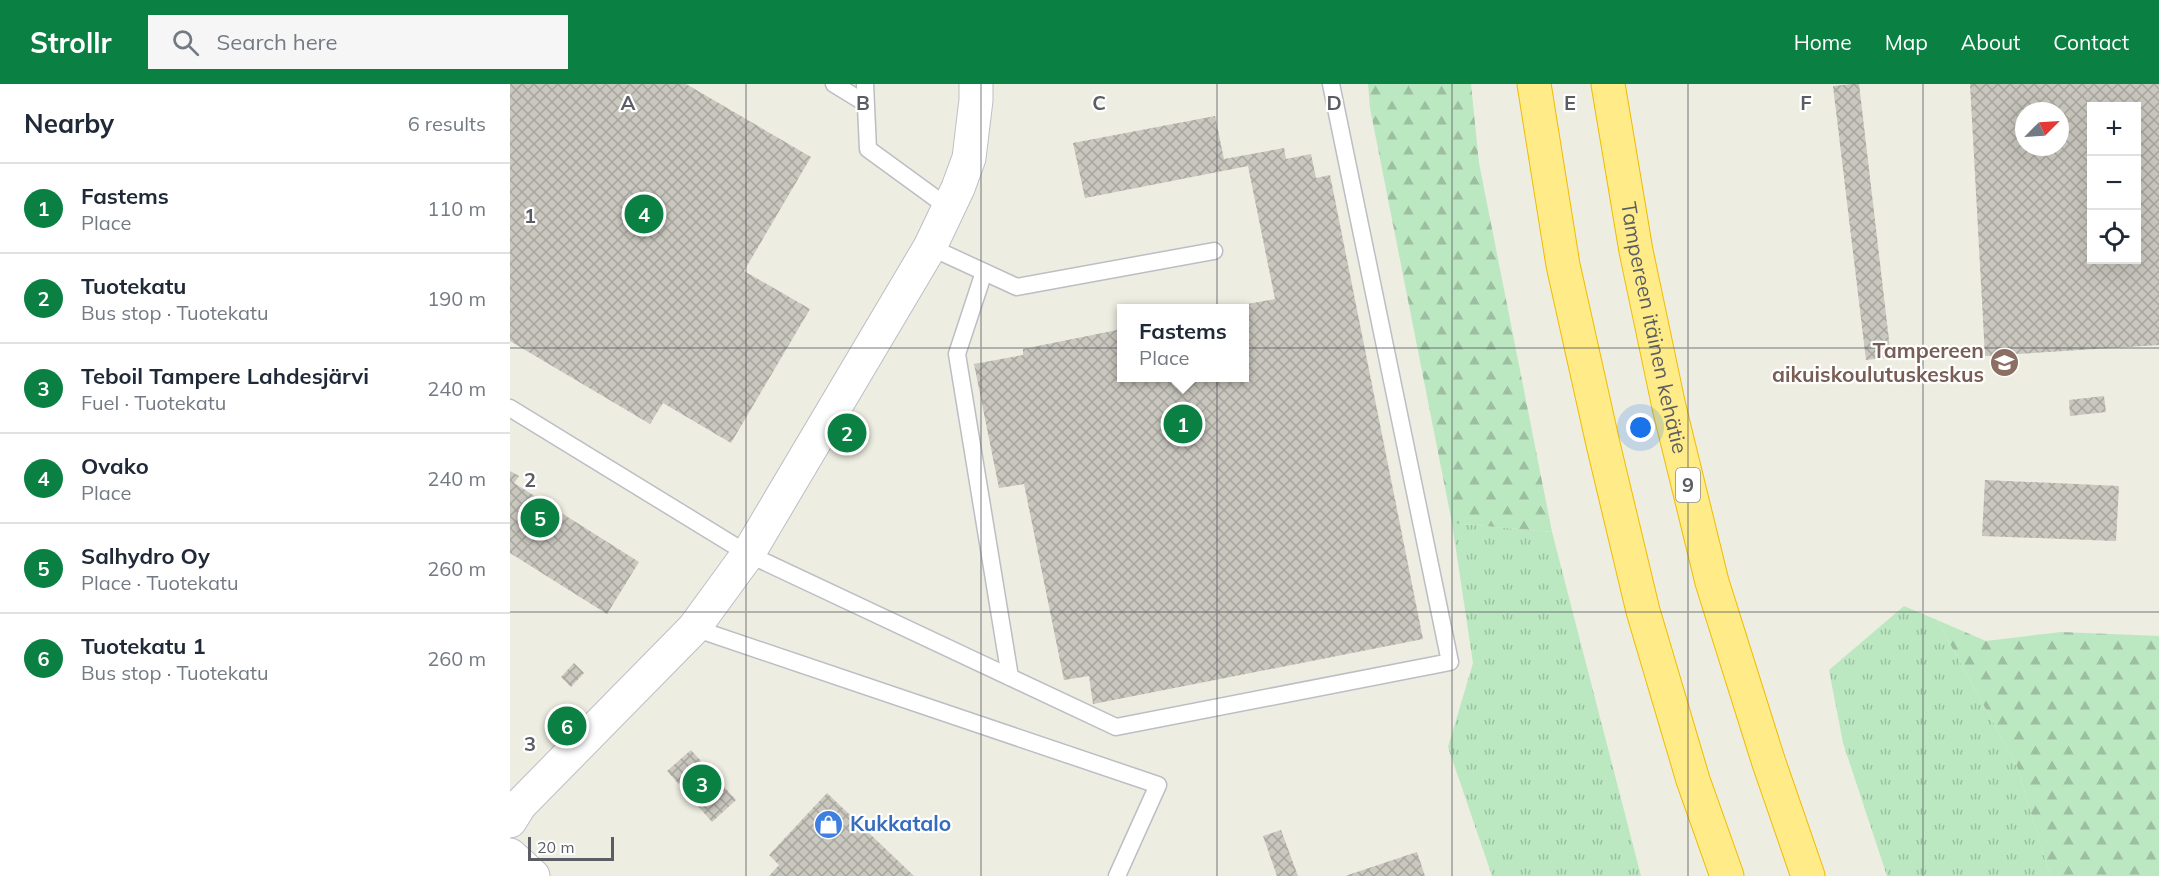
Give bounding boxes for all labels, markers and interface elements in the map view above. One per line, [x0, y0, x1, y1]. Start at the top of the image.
search box [148, 15, 568, 69]
text: Strollr [30, 25, 112, 60]
icon: search [169, 26, 202, 59]
text: Search here [217, 28, 337, 56]
text: Home [1794, 29, 1852, 55]
text: Map [1885, 29, 1928, 55]
text: About [1961, 29, 2020, 55]
text: Contact [2053, 29, 2129, 55]
text: A [621, 90, 636, 115]
text: B [856, 90, 870, 115]
text: C [1092, 90, 1106, 115]
text: D [1326, 90, 1342, 115]
text: E [1564, 90, 1576, 115]
text: F [1800, 90, 1812, 115]
north arrow [2015, 102, 2069, 156]
map controls [2087, 102, 2141, 264]
button: + [2087, 102, 2141, 156]
text: Nearby [24, 107, 114, 140]
text: 6 results [408, 111, 486, 136]
button: − [2087, 156, 2141, 210]
text: Fastems [81, 182, 169, 210]
pin: 4 [624, 192, 664, 236]
text: 1 [38, 196, 50, 221]
text: 110 m [427, 196, 486, 221]
street label: Tampereen itäinen kehätie [1616, 200, 1694, 456]
text: 1 [524, 203, 536, 228]
text: Place [81, 210, 131, 235]
button: locate [2087, 210, 2141, 264]
text: Tuotekatu [81, 272, 186, 300]
text: 2 [38, 286, 50, 311]
text: 190 m [427, 286, 486, 311]
text: Bus stop · Tuotekatu [81, 300, 269, 325]
popup [1117, 304, 1249, 382]
text: Fastems [1139, 317, 1227, 345]
place label: Tampereen aikuiskoulutuskeskus [1772, 337, 1984, 387]
text: Place [1139, 345, 1189, 370]
school or university icon: Tampereen aikuiskoulutuskeskus [1989, 347, 2021, 379]
text: Teboil Tampere Lahdesjärvi [81, 362, 369, 390]
text: 3 [38, 376, 50, 401]
text: 240 m [427, 376, 486, 401]
text: Fuel · Tuotekatu [81, 390, 226, 415]
pin: 1 [1164, 402, 1202, 446]
pin: 2 [828, 410, 866, 456]
your location [1626, 413, 1655, 442]
text: Ovako [81, 452, 149, 480]
text: 4 [38, 466, 50, 491]
text: 240 m [427, 466, 486, 491]
text: 2 [524, 467, 536, 492]
road number: 9 [1676, 468, 1700, 502]
text: Place [81, 480, 131, 505]
pin: 5 [520, 496, 560, 540]
text: Salhydro Oy [81, 542, 210, 570]
text: 5 [38, 556, 50, 581]
text: 260 m [427, 556, 486, 581]
text: Place · Tuotekatu [81, 570, 238, 595]
text: Tuotekatu 1 [81, 632, 206, 660]
text: 6 [38, 646, 50, 671]
text: 260 m [427, 646, 486, 671]
text: Bus stop · Tuotekatu [81, 660, 269, 685]
pin: 6 [548, 704, 586, 748]
text: 3 [524, 731, 536, 756]
pin: 3 [682, 762, 722, 806]
shop icon: Kukkatalo [813, 808, 845, 840]
place label: Kukkatalo [850, 810, 951, 836]
scale bar [528, 834, 614, 862]
text: 20 m [537, 837, 574, 857]

